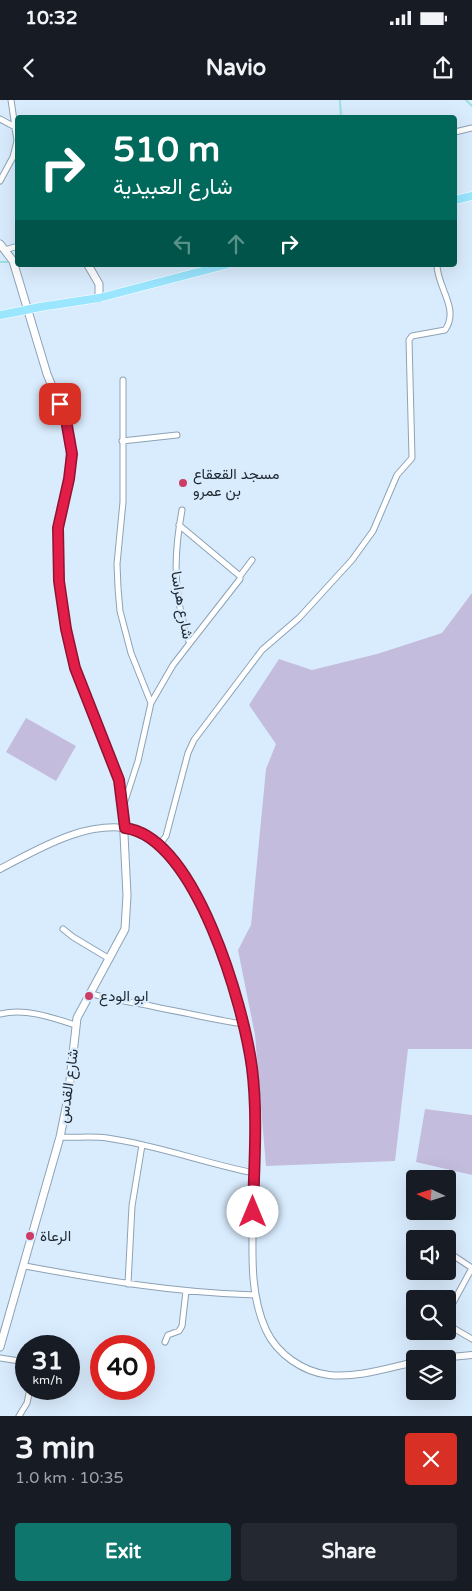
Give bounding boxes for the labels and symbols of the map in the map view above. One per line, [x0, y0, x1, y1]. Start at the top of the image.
pin [39, 383, 81, 425]
place label: مسجد القعقاع بن عمرو [193, 465, 280, 501]
marker: مسجد القعقاع بن عمرو [177, 477, 189, 489]
street label: شارع هراسا [165, 570, 197, 641]
place label: ابو الودع [99, 987, 148, 1007]
marker: ابو الودع [83, 990, 95, 1002]
street label: شارع القدس [54, 1047, 84, 1125]
north arrow [406, 1170, 456, 1220]
position arrow [226, 1185, 278, 1237]
place label: الرعاة [40, 1227, 71, 1245]
marker: الرعاة [24, 1230, 36, 1242]
speed limit sign: 40 [90, 1335, 155, 1400]

